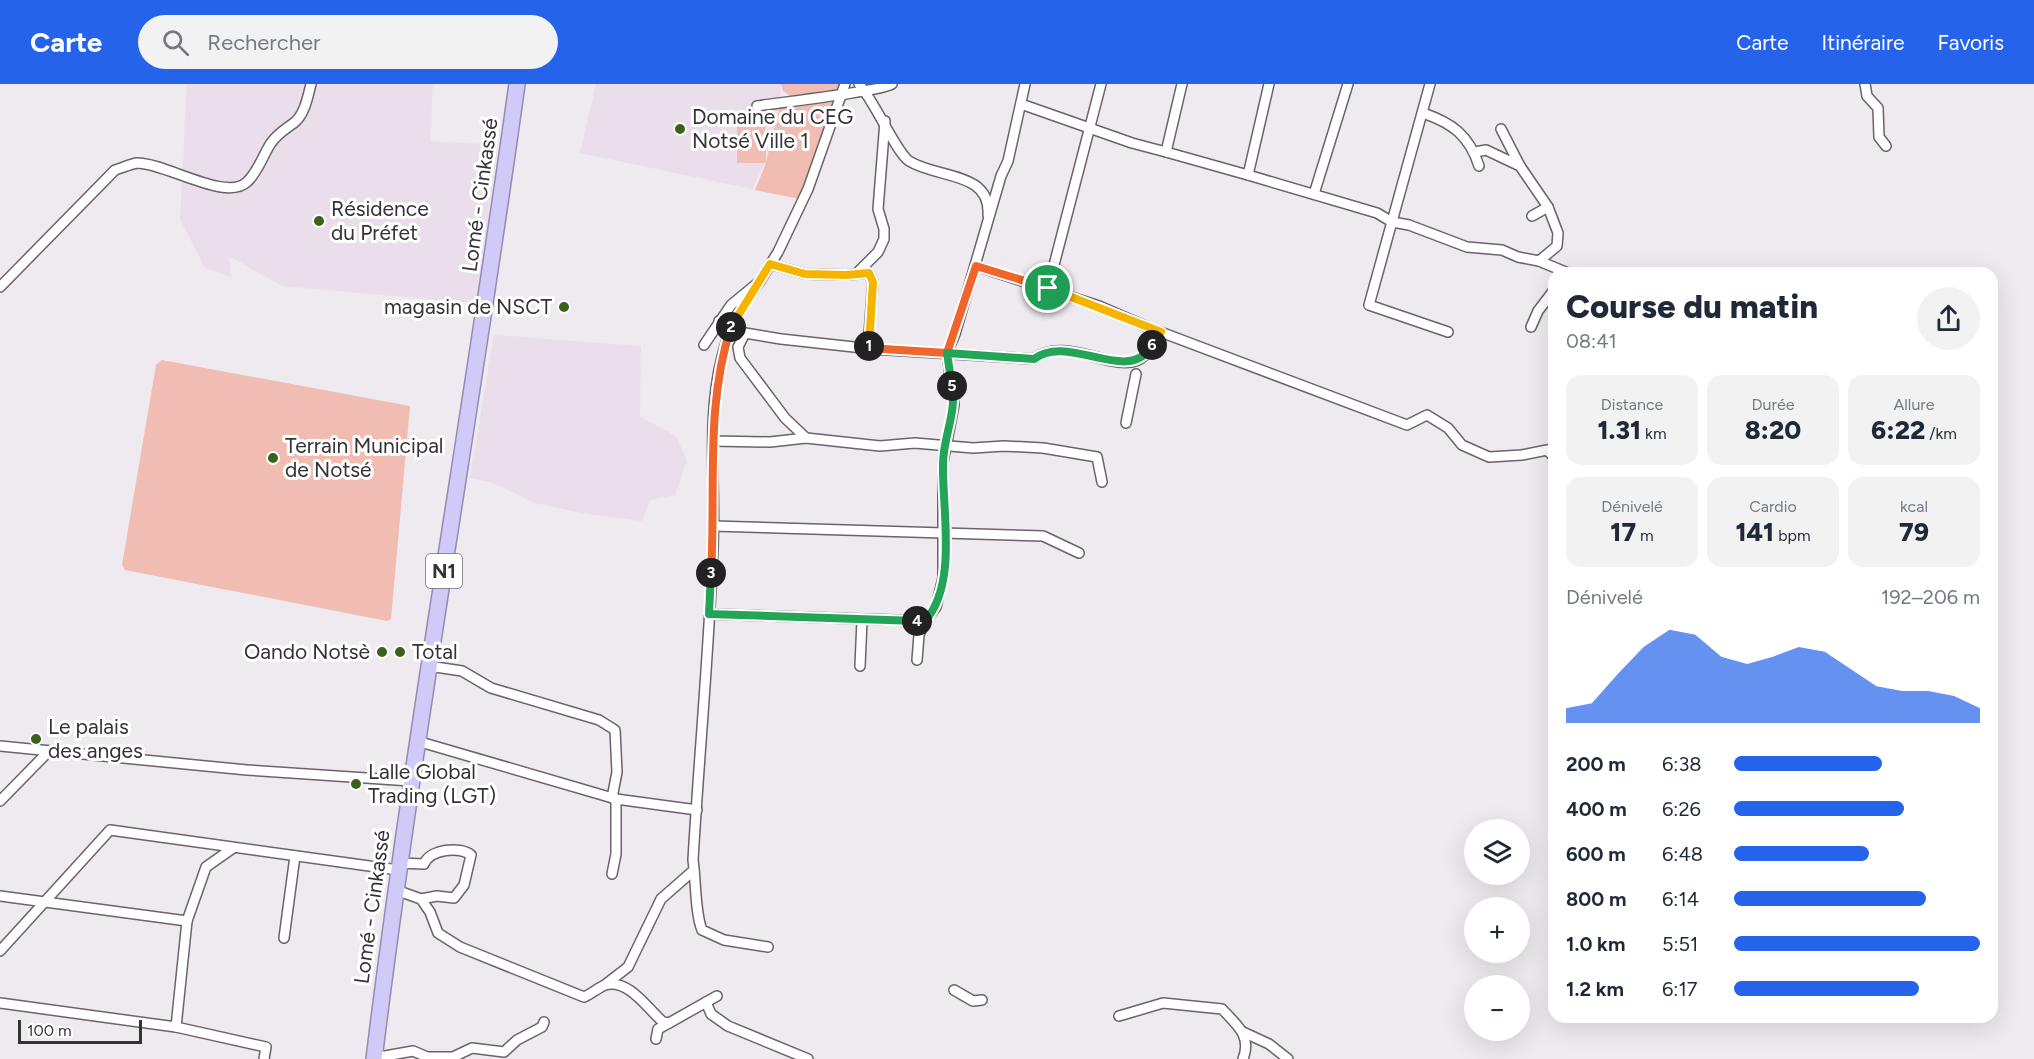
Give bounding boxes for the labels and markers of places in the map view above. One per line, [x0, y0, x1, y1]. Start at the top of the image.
place label: Domaine du CEG Notsé Ville 1 [692, 104, 853, 153]
marker: Domaine du CEG Notsé Ville 1 [673, 122, 687, 136]
place label: Résidence du Préfet [331, 196, 429, 245]
marker: Résidence du Préfet [312, 214, 326, 228]
pin [1022, 262, 1073, 313]
place label: magasin de NSCT [384, 294, 552, 319]
marker: magasin de NSCT [557, 300, 571, 314]
pin: 2 [716, 312, 746, 342]
pin: 6 [1137, 330, 1167, 360]
pin: 1 [854, 331, 884, 361]
pin: 5 [937, 371, 967, 401]
place label: Terrain Municipal de Notsé [285, 433, 444, 482]
marker: Terrain Municipal de Notsé [266, 451, 280, 465]
pin: 3 [696, 558, 726, 588]
pin: 4 [902, 606, 932, 636]
place label: Oando Notsè [244, 639, 370, 664]
place label: Total [412, 639, 458, 664]
marker: Oando Notsè [375, 645, 389, 659]
marker: Total [393, 645, 407, 659]
place label: Le palais des anges [48, 714, 143, 763]
marker: Le palais des anges [29, 732, 43, 746]
place label: Lalle Global Trading (LGT) [368, 759, 496, 808]
marker: Lalle Global Trading (LGT) [349, 777, 363, 791]

